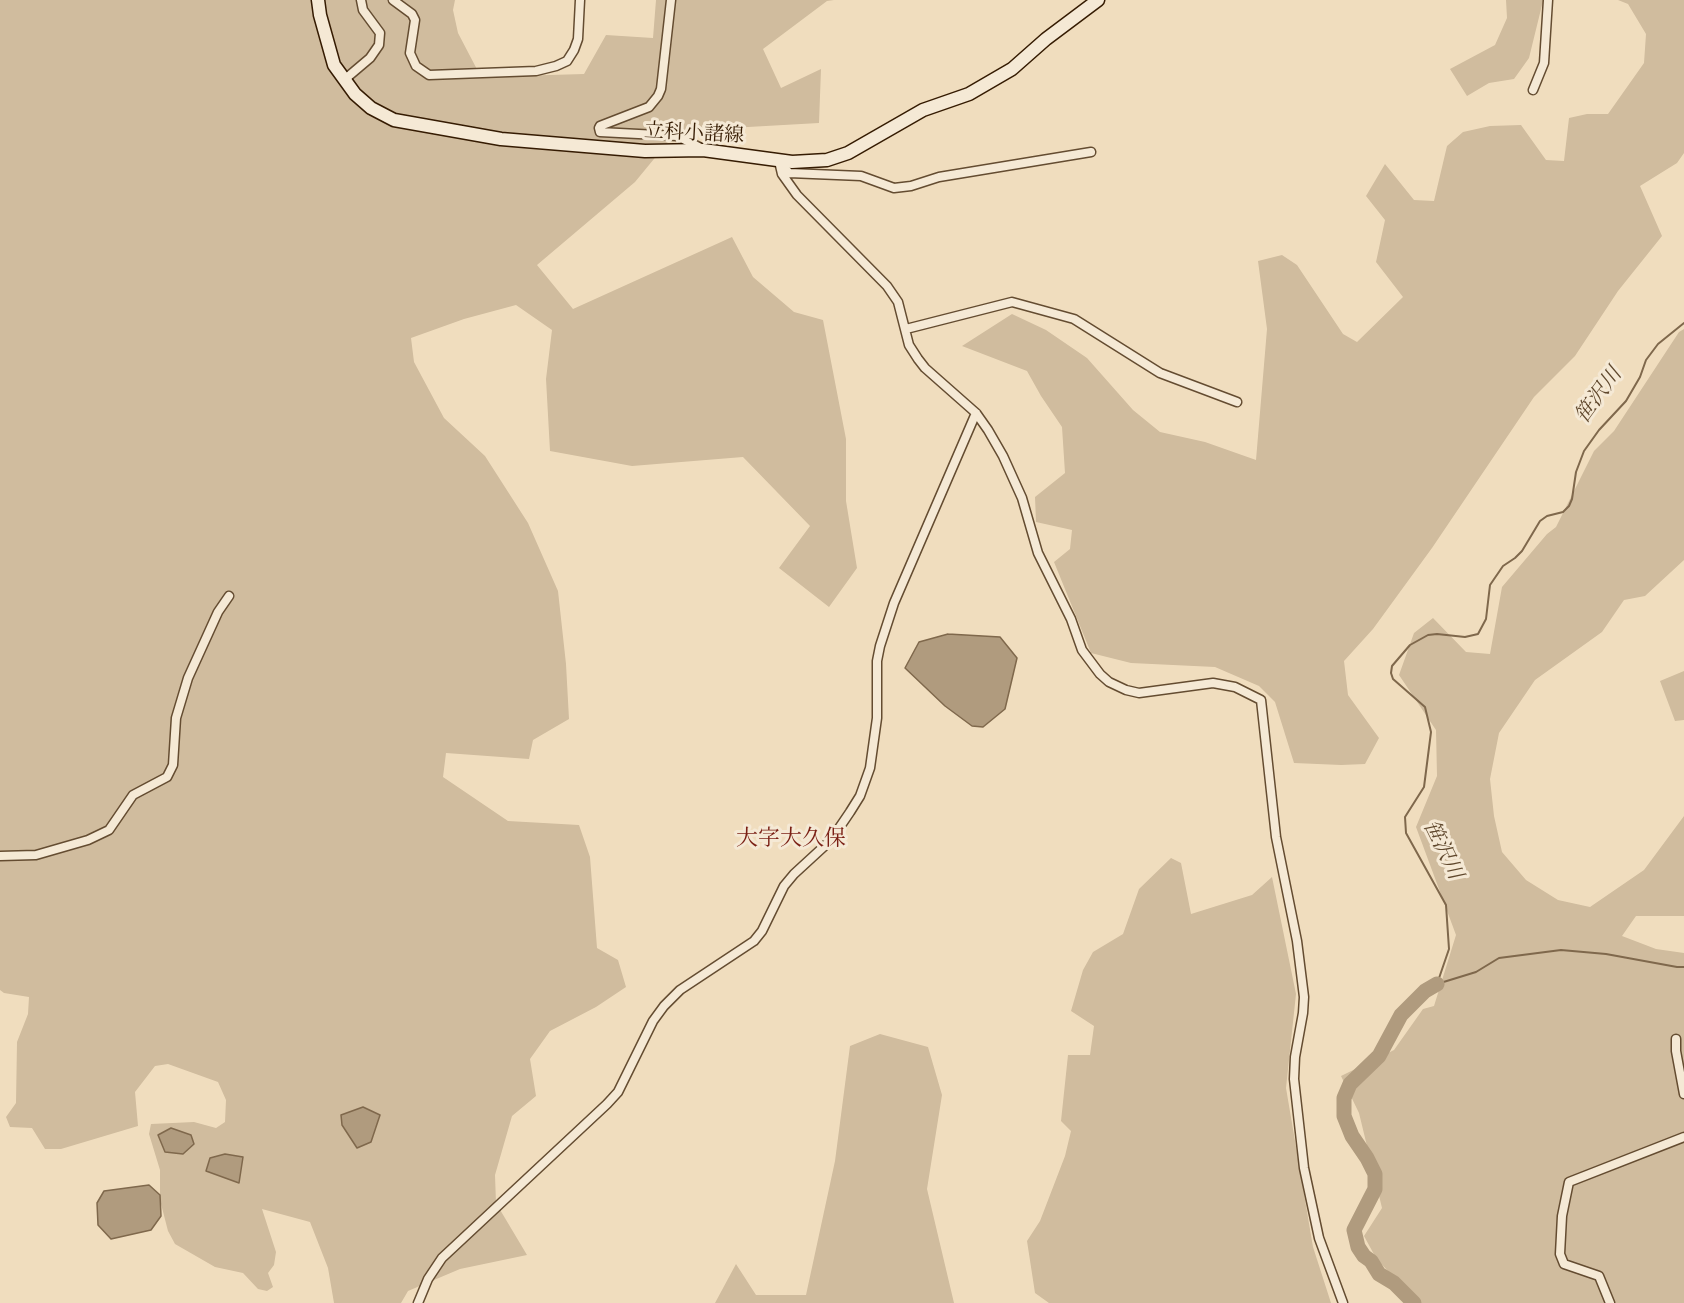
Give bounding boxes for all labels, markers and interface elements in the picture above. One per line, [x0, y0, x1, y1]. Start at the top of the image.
street label: 立科小諸線 [643, 119, 745, 149]
water label: 笹沢川 [1570, 363, 1628, 429]
water label: 笹沢川 [1417, 816, 1467, 884]
district label: 大字大久保 [736, 826, 846, 852]

